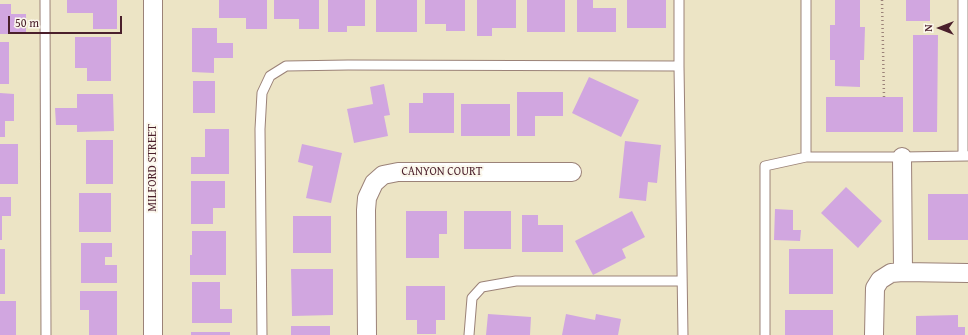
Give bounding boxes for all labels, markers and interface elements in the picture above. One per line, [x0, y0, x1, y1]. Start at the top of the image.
scale bar [10, 8, 124, 34]
north arrow [920, 8, 960, 48]
text: 50 m [15, 14, 39, 31]
text: N [920, 24, 936, 32]
street label: MILFORD STREET [146, 124, 160, 212]
street label: CANYON COURT [402, 165, 482, 179]

